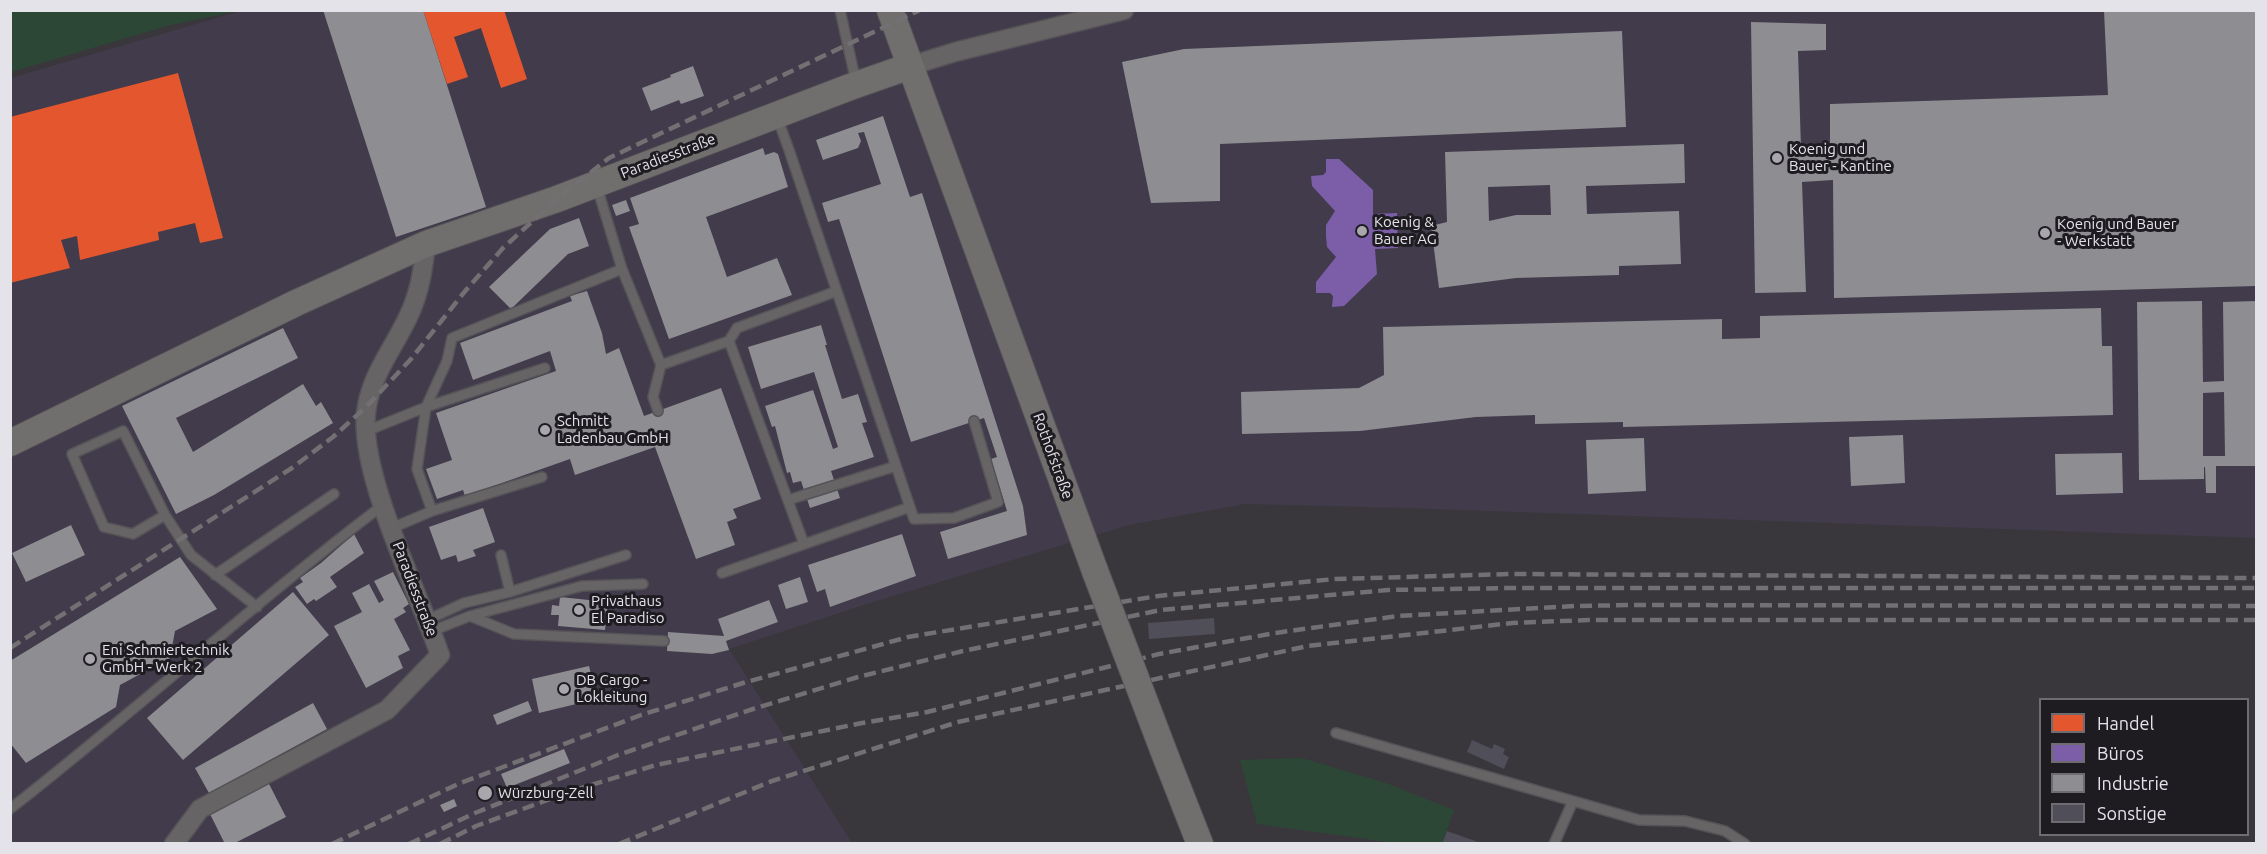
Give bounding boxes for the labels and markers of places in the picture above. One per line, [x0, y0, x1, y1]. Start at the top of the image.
place label: Koenig und Bauer - Kantine [1789, 140, 1892, 175]
marker: Koenig und Bauer - Kantine [1770, 151, 1784, 165]
place label: Koenig & Bauer AG [1374, 213, 1437, 248]
place label: Koenig und Bauer - Werkstatt [2057, 215, 2176, 250]
marker: Koenig & Bauer AG [1355, 224, 1369, 238]
marker: Koenig und Bauer - Werkstatt [2038, 226, 2052, 240]
place label: Schmitt Ladenbau GmbH [557, 412, 669, 447]
marker: Schmitt Ladenbau GmbH [538, 423, 552, 437]
place label: Privathaus El Paradiso [591, 592, 664, 627]
marker: Privathaus El Paradiso [572, 603, 586, 617]
place label: Eni Schmiertechnik GmbH - Werk 2 [102, 641, 229, 676]
marker: Eni Schmiertechnik GmbH - Werk 2 [83, 652, 97, 666]
place label: DB Cargo - Lokleitung [576, 671, 647, 706]
marker: DB Cargo - Lokleitung [557, 682, 571, 696]
marker: Würzburg-Zell [476, 784, 494, 802]
place label: Würzburg-Zell [498, 784, 593, 802]

